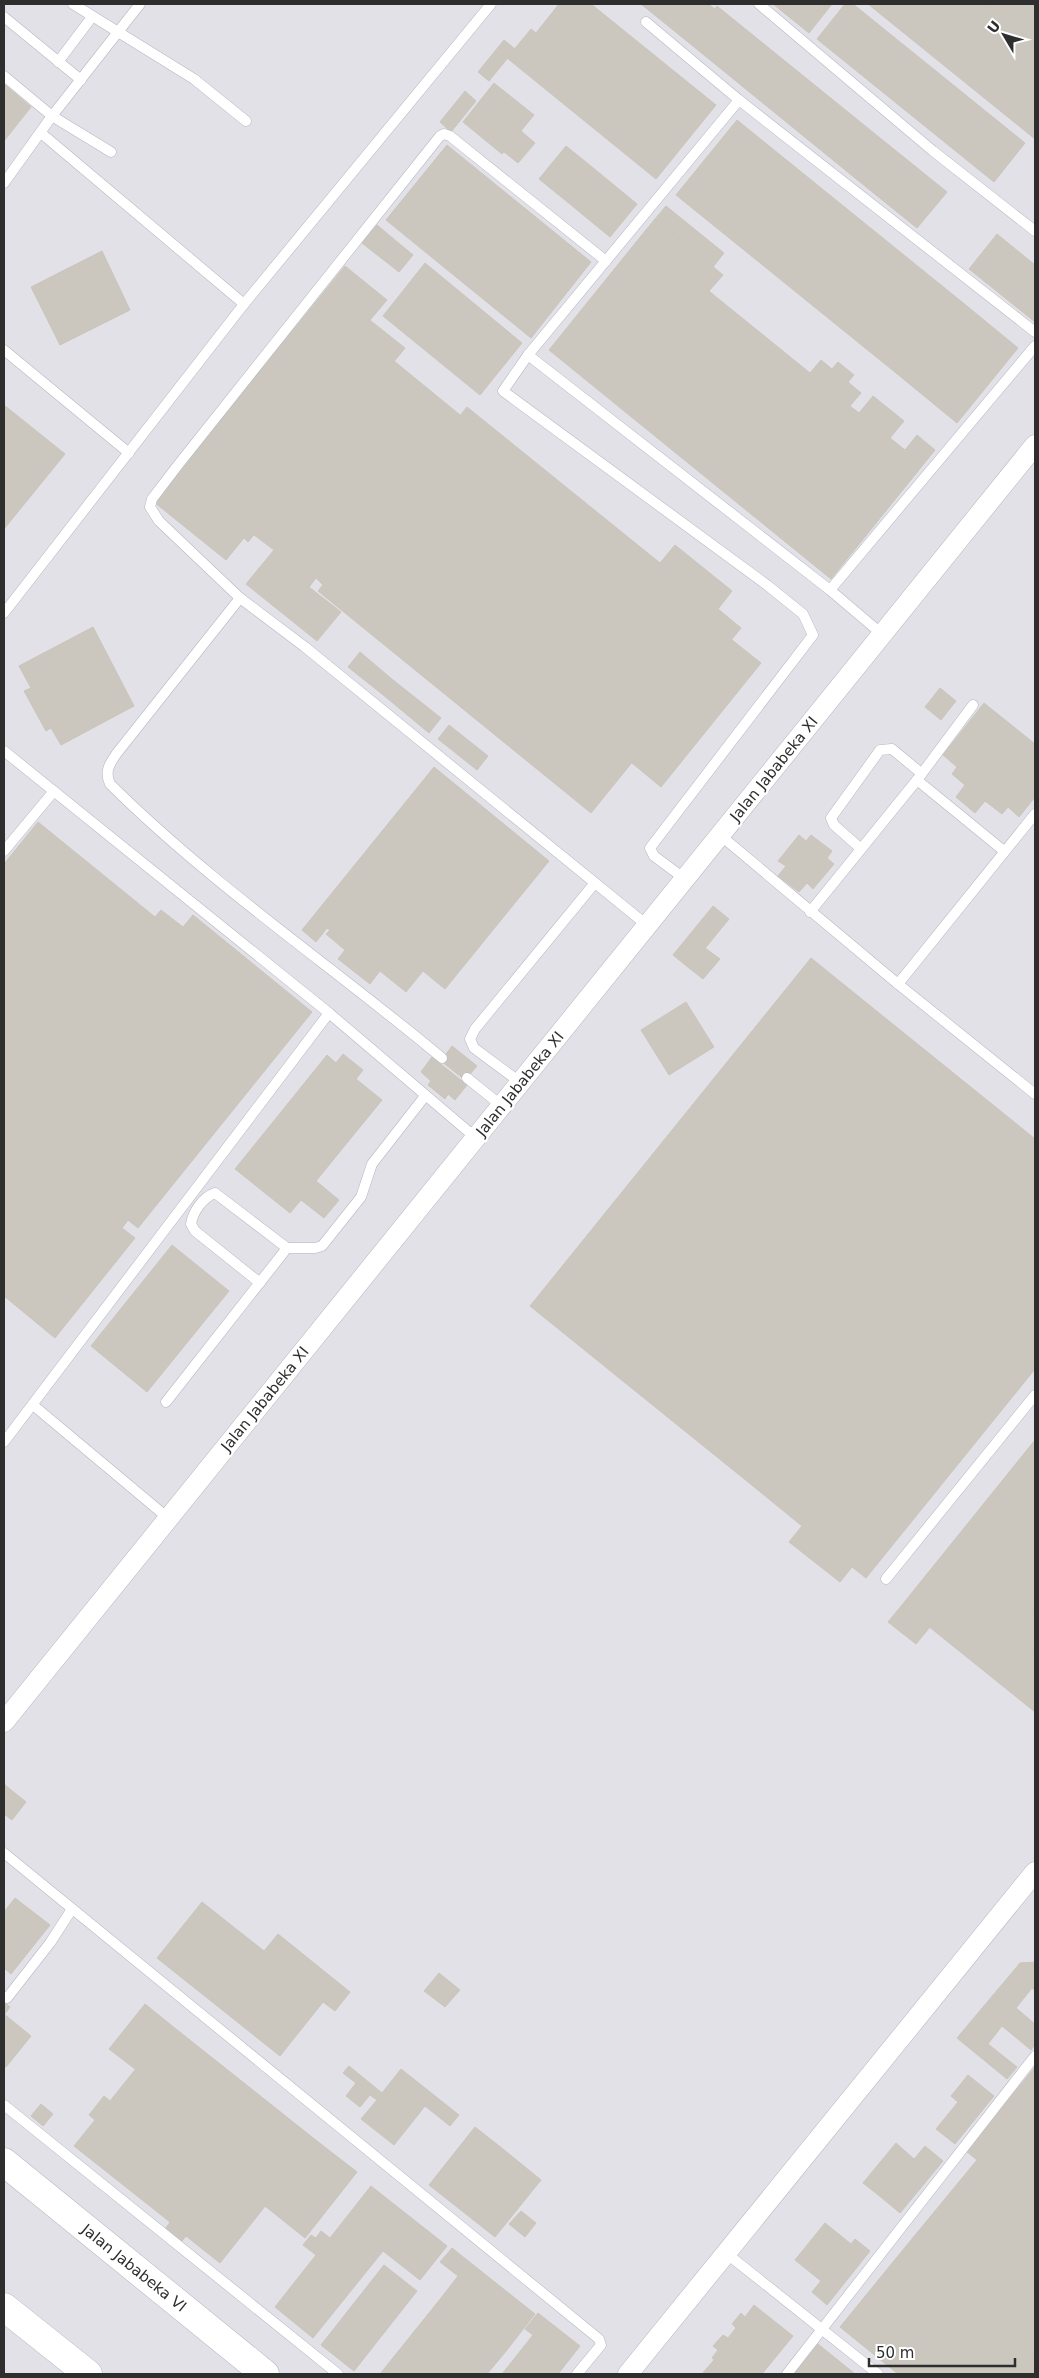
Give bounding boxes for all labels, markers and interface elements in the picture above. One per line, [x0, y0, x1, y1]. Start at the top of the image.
north arrow [979, 10, 1029, 60]
text: U [984, 18, 1004, 36]
street label: Jalan Jababeka XI [726, 713, 822, 826]
street label: Jalan Jababeka XI [472, 1028, 568, 1141]
street label: Jalan Jababeka XI [217, 1343, 313, 1456]
street label: Jalan Jababeka VI [77, 2220, 190, 2316]
scale bar [869, 2336, 1015, 2368]
text: 50 m [876, 2344, 914, 2362]

